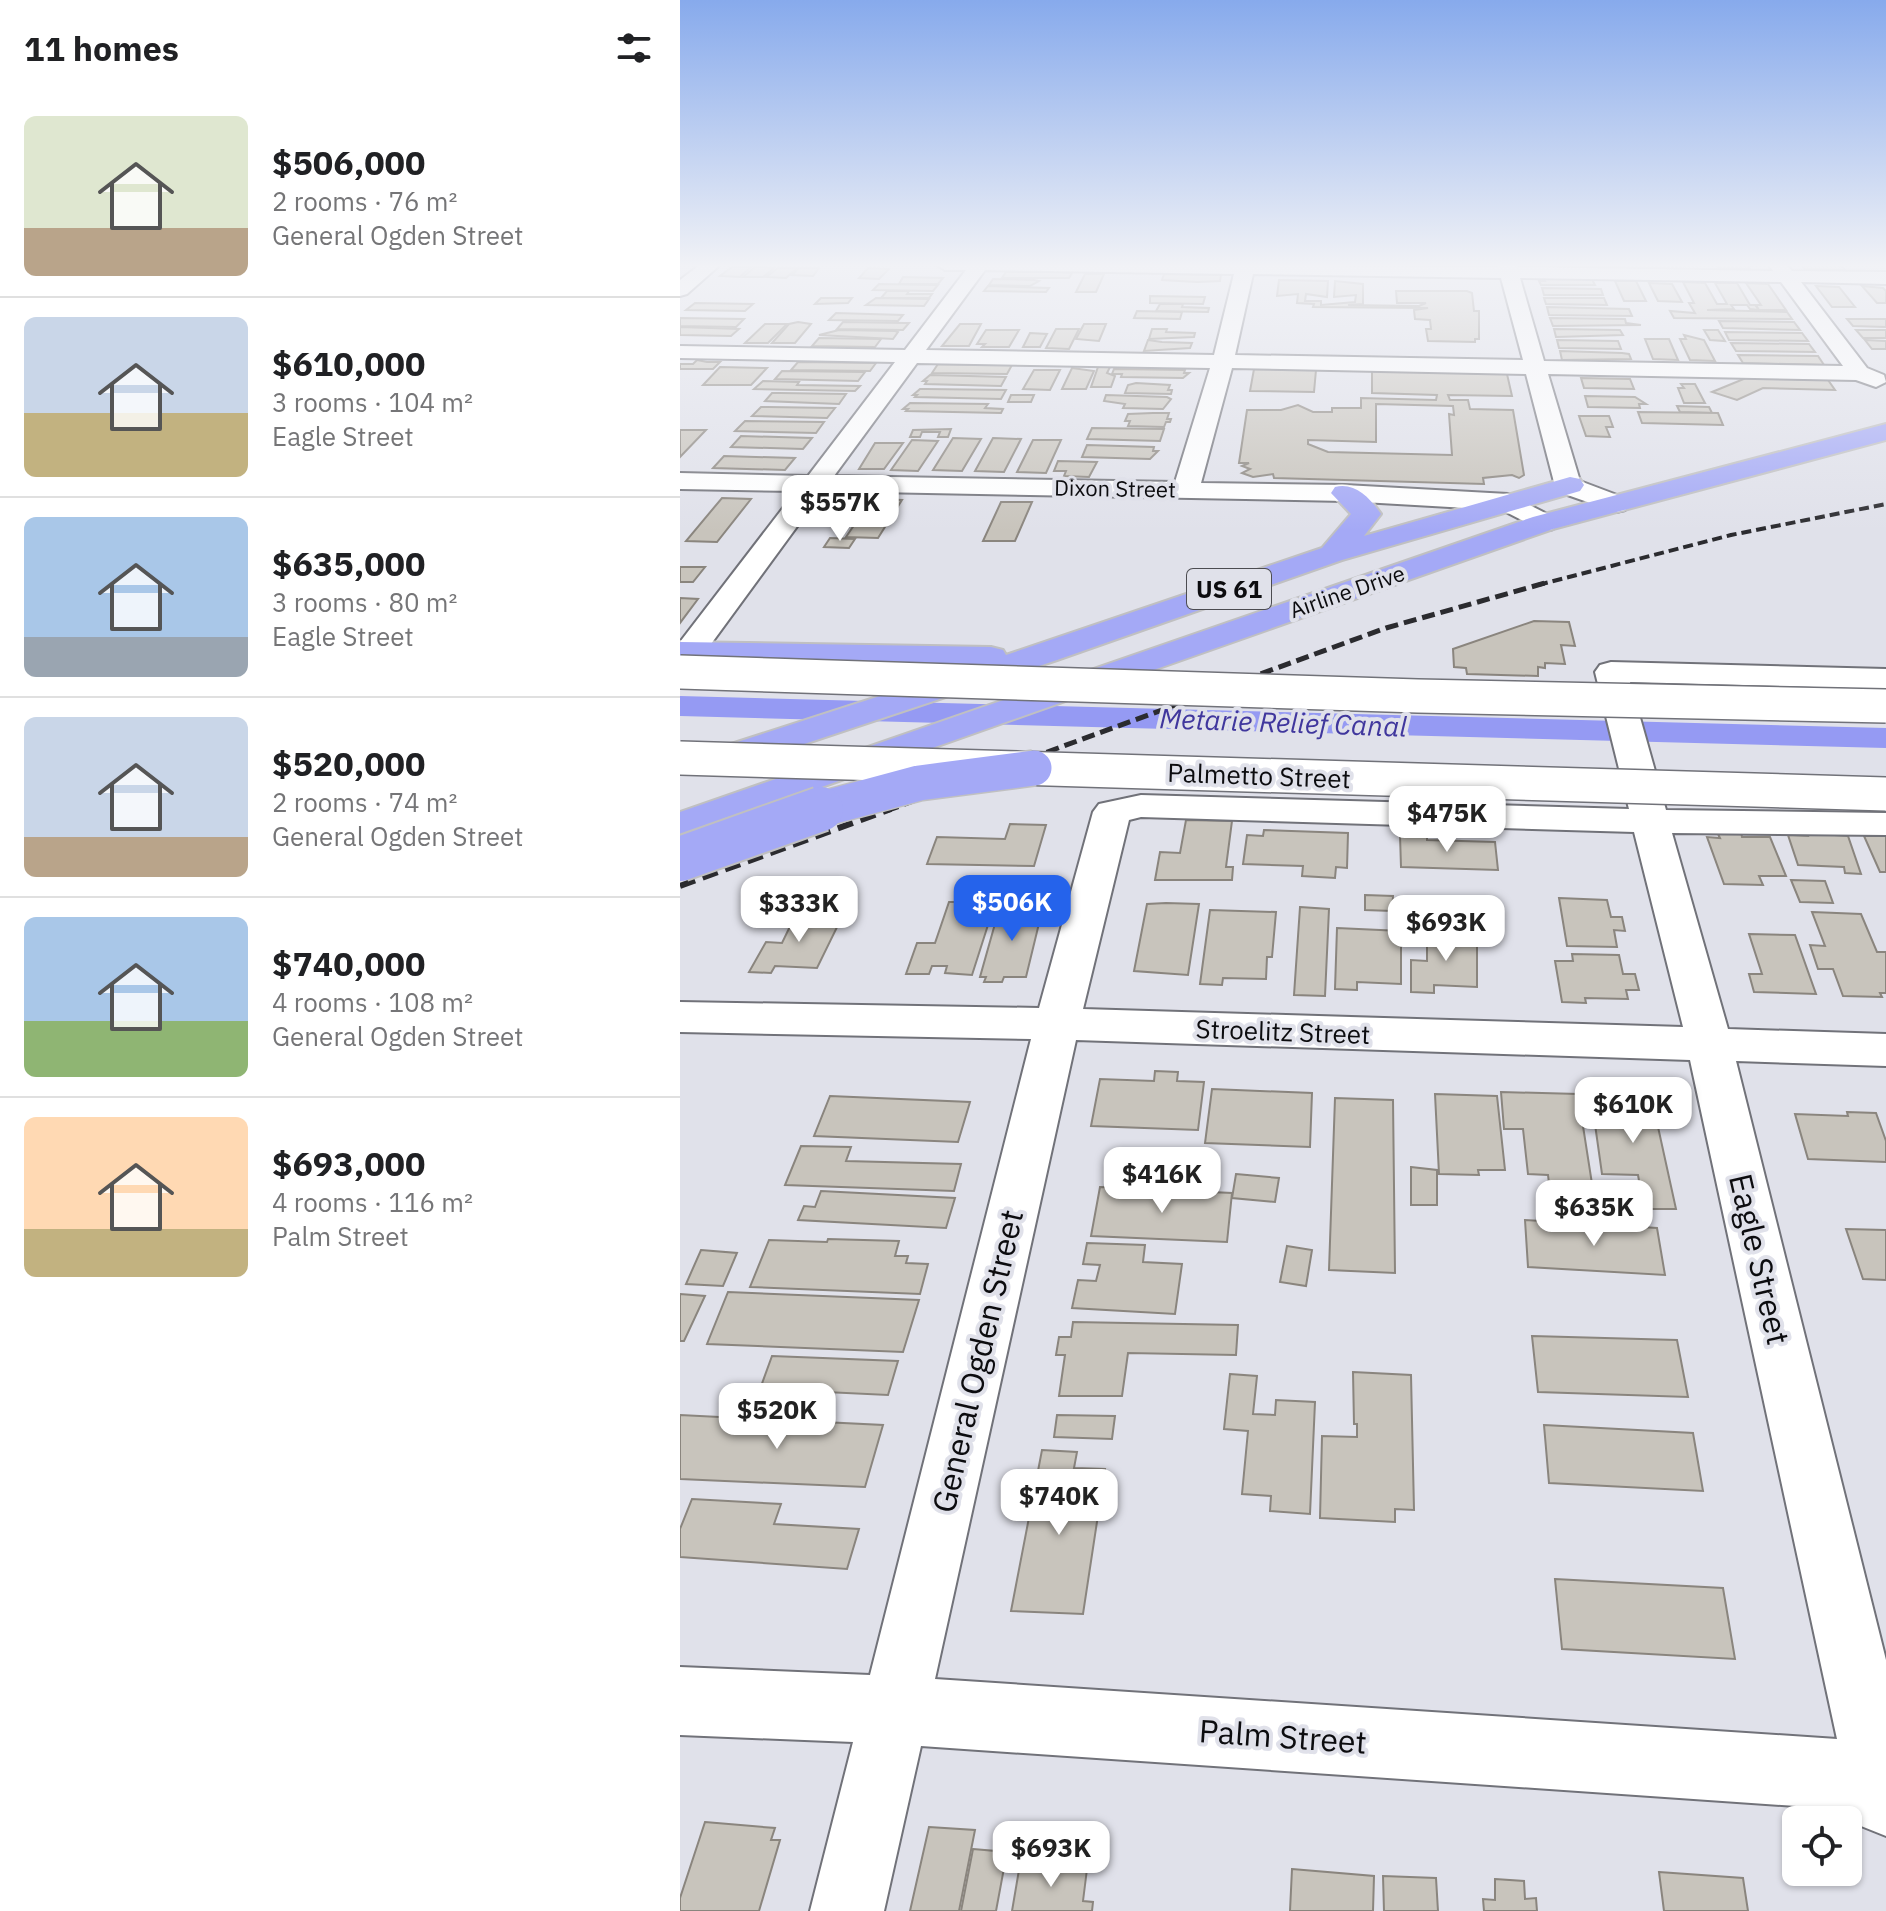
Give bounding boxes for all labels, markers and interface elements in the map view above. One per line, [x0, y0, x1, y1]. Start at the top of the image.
text: 11 homes [24, 26, 179, 70]
icon: filters [612, 26, 656, 70]
text: $506,000 [272, 140, 425, 184]
icon: home [88, 148, 184, 244]
text: 2 rooms · 76 m² [272, 184, 457, 218]
text: General Ogden Street [272, 218, 523, 252]
text: $610,000 [272, 341, 425, 385]
icon: home [88, 349, 184, 445]
text: 3 rooms · 104 m² [272, 385, 473, 419]
text: Eagle Street [272, 419, 414, 453]
street label: Dixon Street [1054, 472, 1176, 504]
pin: $557K [784, 475, 896, 543]
text: $557K [800, 484, 880, 518]
text: $635,000 [272, 541, 425, 585]
icon: home [88, 549, 184, 645]
street label: Airline Drive [1286, 558, 1408, 624]
road number: US 61 [1187, 569, 1271, 609]
text: 3 rooms · 80 m² [272, 585, 457, 619]
text: Eagle Street [272, 619, 414, 653]
water label: Metarie Relief Canal [1159, 699, 1408, 745]
text: $520,000 [272, 741, 425, 785]
icon: home [88, 749, 184, 845]
street label: Palmetto Street [1167, 755, 1351, 795]
text: 2 rooms · 74 m² [272, 785, 457, 819]
pin: $475K [1391, 786, 1503, 854]
text: $475K [1407, 795, 1487, 829]
text: General Ogden Street [272, 819, 523, 853]
pin: $506K [956, 875, 1068, 943]
pin: $333K [743, 876, 855, 944]
text: $506K [972, 884, 1052, 918]
text: $333K [759, 885, 839, 919]
pin: $693K [1390, 895, 1502, 963]
text: $693K [1406, 904, 1486, 938]
text: $740,000 [272, 941, 425, 985]
icon: home [88, 949, 184, 1045]
text: 4 rooms · 108 m² [272, 985, 473, 1019]
street label: Stroelitz Street [1195, 1011, 1371, 1051]
text: General Ogden Street [272, 1019, 523, 1053]
pin: $610K [1577, 1077, 1689, 1145]
text: $610K [1593, 1086, 1673, 1120]
text: $693,000 [272, 1141, 425, 1185]
pin: $416K [1106, 1147, 1218, 1215]
icon: home [88, 1149, 184, 1245]
text: $416K [1122, 1156, 1202, 1190]
street label: Eagle Street [1720, 1169, 1800, 1349]
pin: $635K [1538, 1180, 1650, 1248]
text: 4 rooms · 116 m² [272, 1185, 473, 1219]
text: $635K [1554, 1189, 1634, 1223]
street label: General Ogden Street [922, 1205, 1032, 1517]
text: Palm Street [272, 1219, 409, 1253]
pin: $520K [721, 1383, 833, 1451]
text: $520K [737, 1392, 817, 1426]
pin: $740K [1003, 1469, 1115, 1537]
text: $740K [1019, 1478, 1099, 1512]
street label: Palm Street [1198, 1709, 1368, 1763]
map controls [1782, 1806, 1862, 1886]
button: locate [1782, 1806, 1862, 1886]
pin: $693K [995, 1821, 1107, 1889]
text: $693K [1011, 1830, 1091, 1864]

